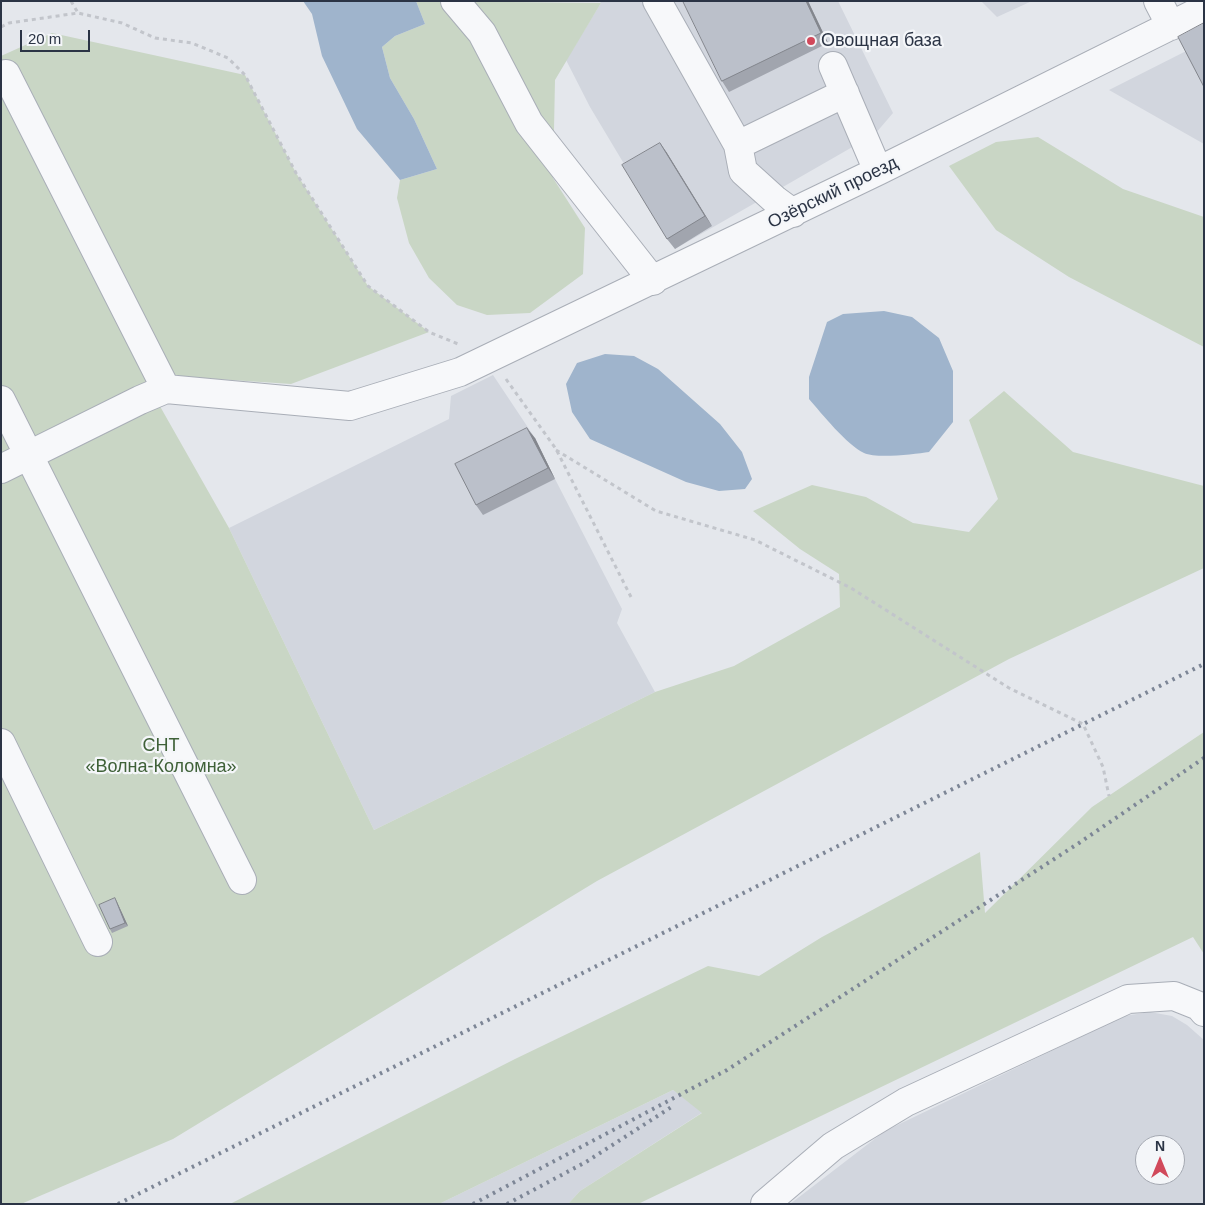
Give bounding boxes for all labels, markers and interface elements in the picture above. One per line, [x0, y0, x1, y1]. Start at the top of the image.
scale bar [22, 20, 92, 52]
text: 20 m [28, 30, 61, 47]
place label: Овощная база [821, 30, 942, 52]
marker: Овощная база [805, 35, 817, 47]
street label: Озёрский проезд [764, 152, 902, 234]
park label: СНТ «Волна-Коломна» [85, 735, 237, 778]
north arrow [1135, 1135, 1185, 1185]
text: N [1155, 1138, 1165, 1154]

